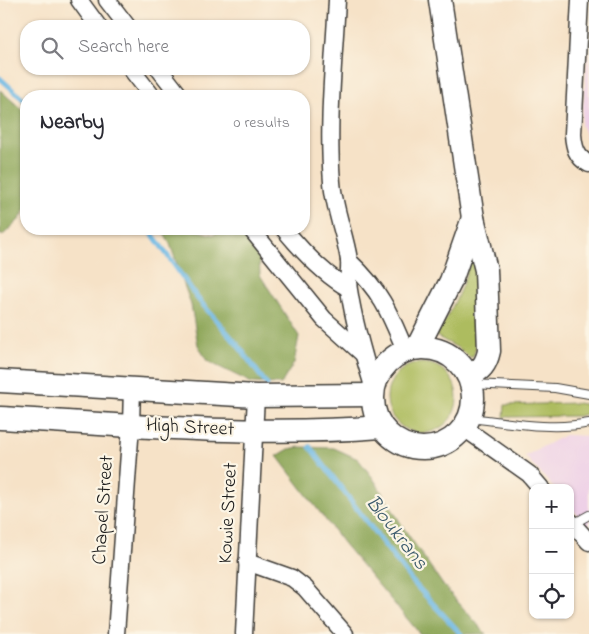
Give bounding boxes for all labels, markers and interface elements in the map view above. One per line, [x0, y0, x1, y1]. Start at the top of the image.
search box [20, 20, 310, 75]
icon: search [38, 34, 66, 62]
text: Search here [78, 34, 169, 61]
text: Nearby [40, 108, 104, 138]
text: 0 results [234, 111, 290, 135]
street label: High Street [145, 411, 235, 446]
street label: Chapel Street [86, 454, 122, 566]
street label: Kowie Street [212, 461, 246, 564]
map controls [529, 484, 574, 619]
button: + [529, 484, 574, 529]
water label: Bloukrans [357, 489, 435, 577]
button: − [529, 529, 574, 574]
button: locate [529, 574, 574, 619]

